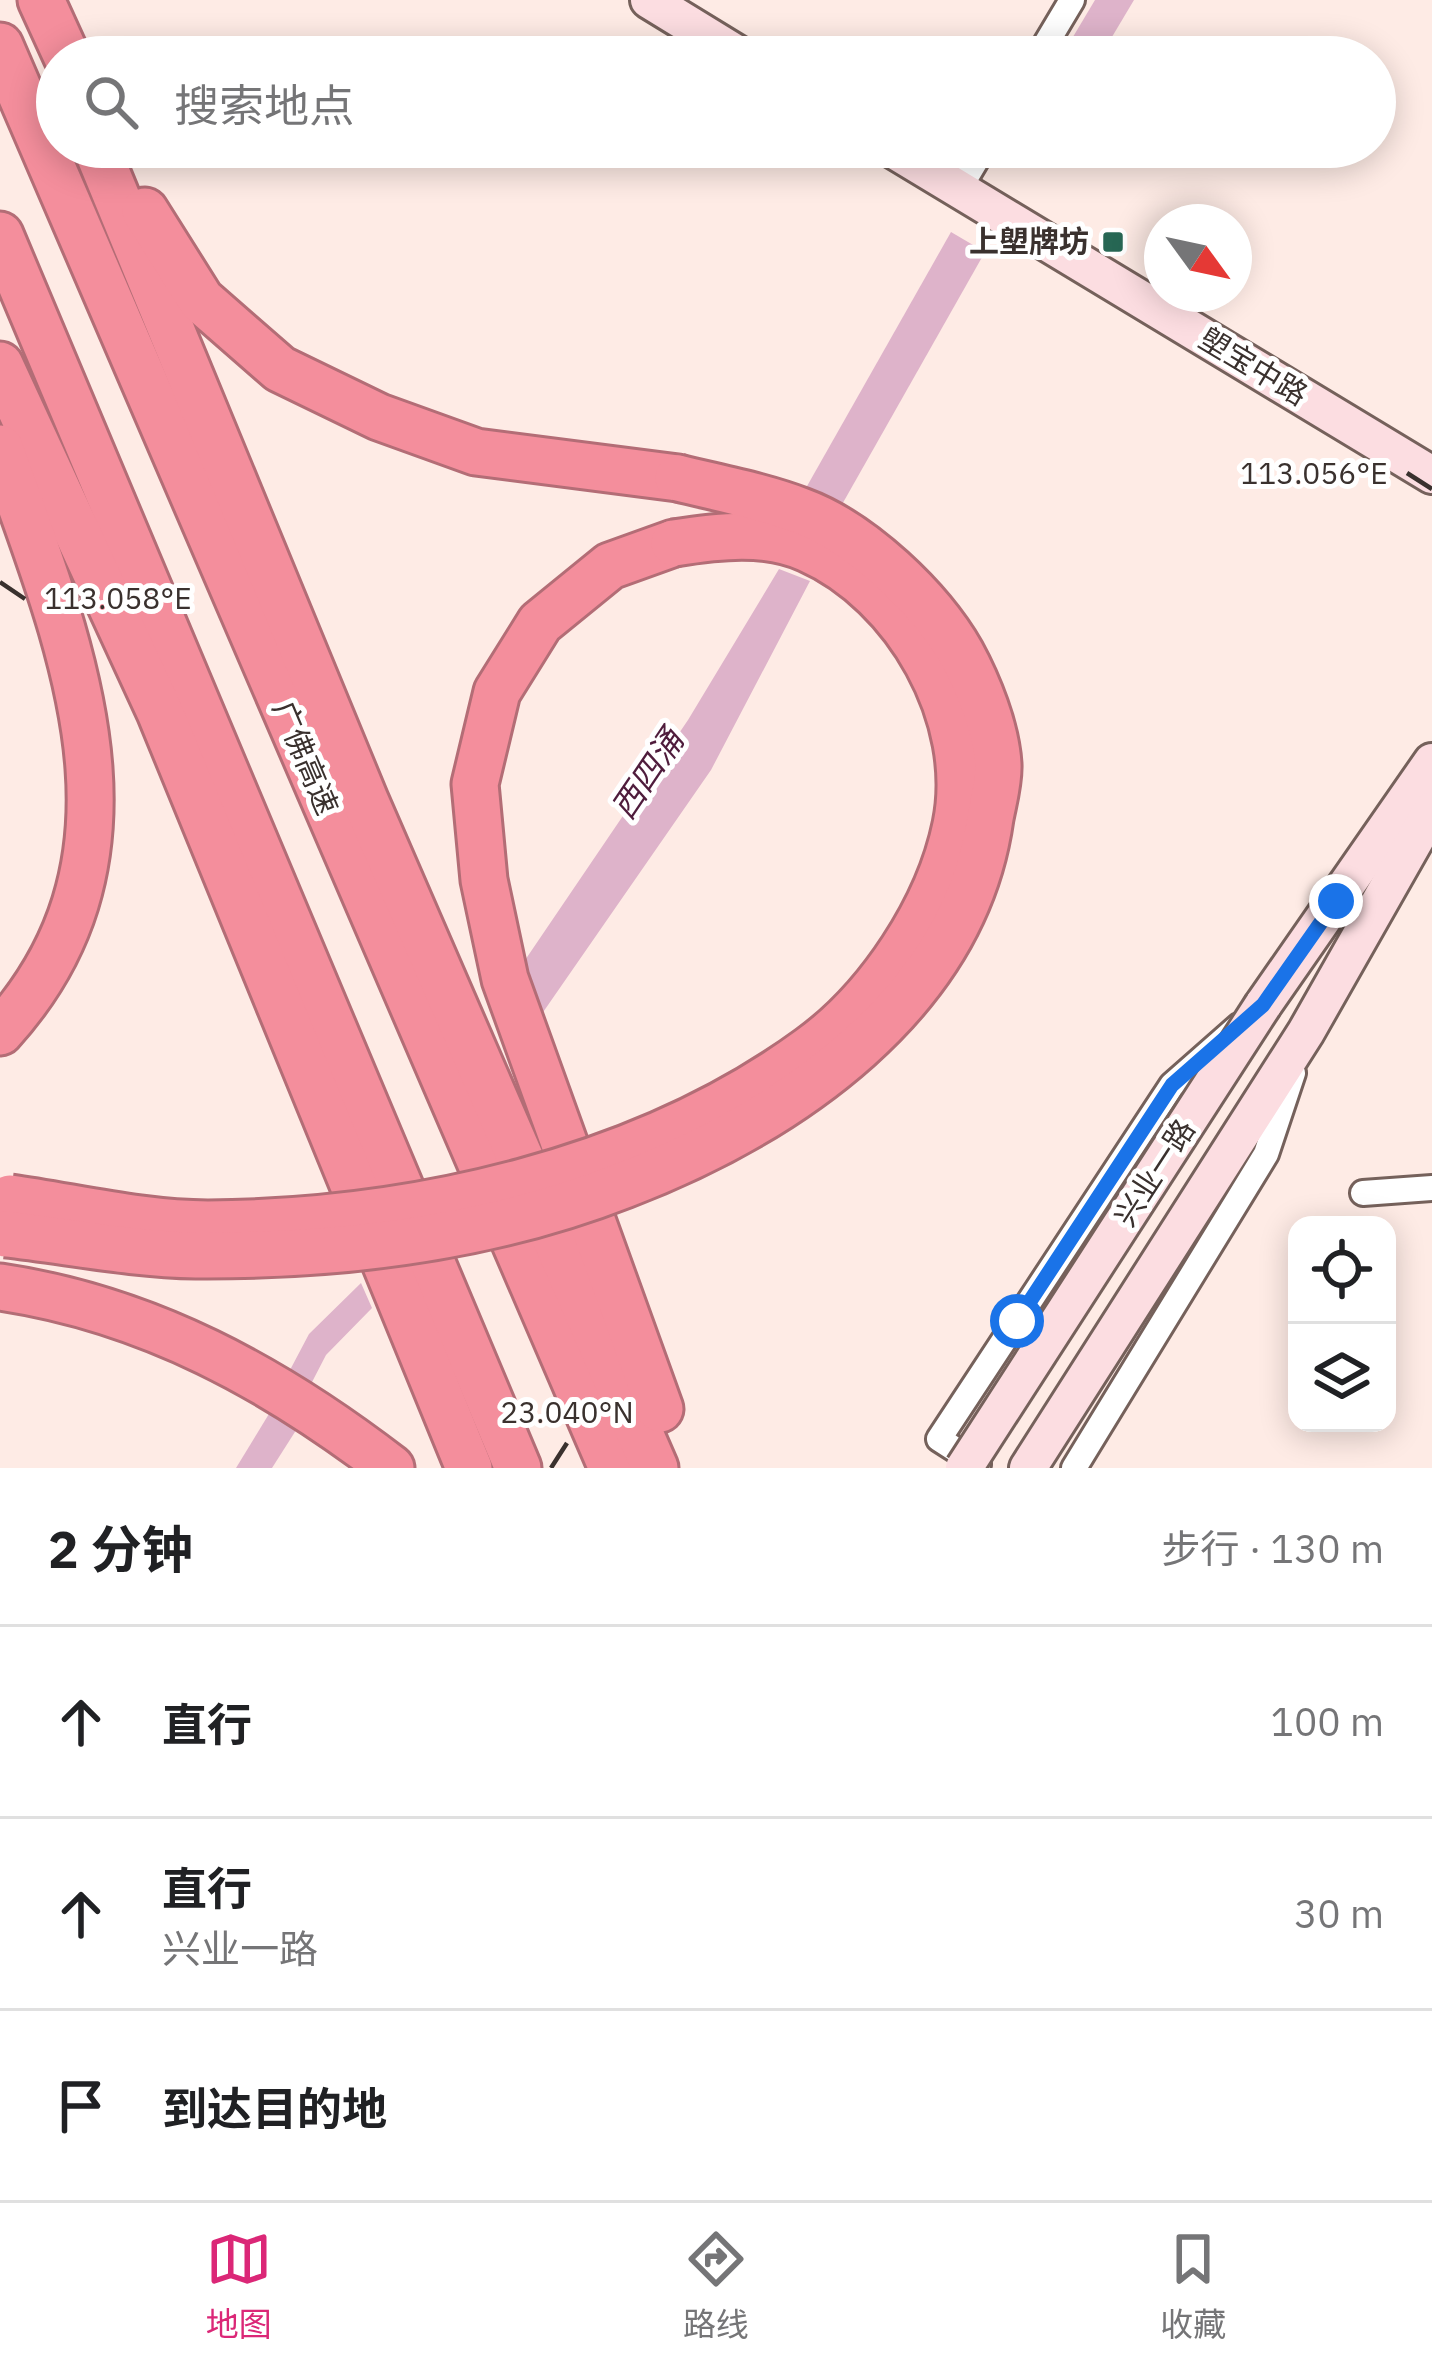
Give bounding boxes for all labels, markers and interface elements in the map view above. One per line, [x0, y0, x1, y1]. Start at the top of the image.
search box [36, 36, 1396, 168]
icon: search [78, 69, 144, 135]
text: 搜索地点 [174, 76, 354, 134]
north arrow [1144, 204, 1252, 312]
place label: 上塱牌坊 [969, 221, 1089, 260]
marker: 上塱牌坊 [1100, 229, 1126, 255]
street label: 塱宝中路 [1192, 318, 1315, 413]
text: 113.056°E [1240, 453, 1388, 492]
text: 113.058°E [44, 578, 192, 617]
street label: 广佛高速 [265, 695, 348, 820]
water label: 西四涌 [601, 717, 694, 827]
route end [1309, 874, 1363, 928]
street label: 兴业一路 [1105, 1111, 1203, 1233]
map controls [1288, 1216, 1396, 1432]
button: locate [1288, 1216, 1396, 1324]
route start [990, 1294, 1044, 1348]
button: layers [1288, 1324, 1396, 1432]
text: 23.040°N [500, 1392, 634, 1431]
text: 2 分钟 [48, 1516, 193, 1582]
text: 步行 · 130 m [1161, 1523, 1384, 1574]
icon: ahead [48, 1689, 114, 1755]
text: 直行 [162, 1695, 252, 1753]
text: 100 m [1271, 1696, 1384, 1747]
text: 直行 [162, 1859, 252, 1917]
icon: ahead [48, 1881, 114, 1947]
text: 30 m [1294, 1888, 1384, 1939]
text: 兴业一路 [162, 1923, 318, 1974]
icon: arrive [48, 2073, 114, 2139]
text: 到达目的地 [162, 2079, 387, 2137]
tab: 地图 [206, 2226, 272, 2346]
tab: 路线 [683, 2226, 749, 2346]
tab: 收藏 [1160, 2226, 1226, 2346]

